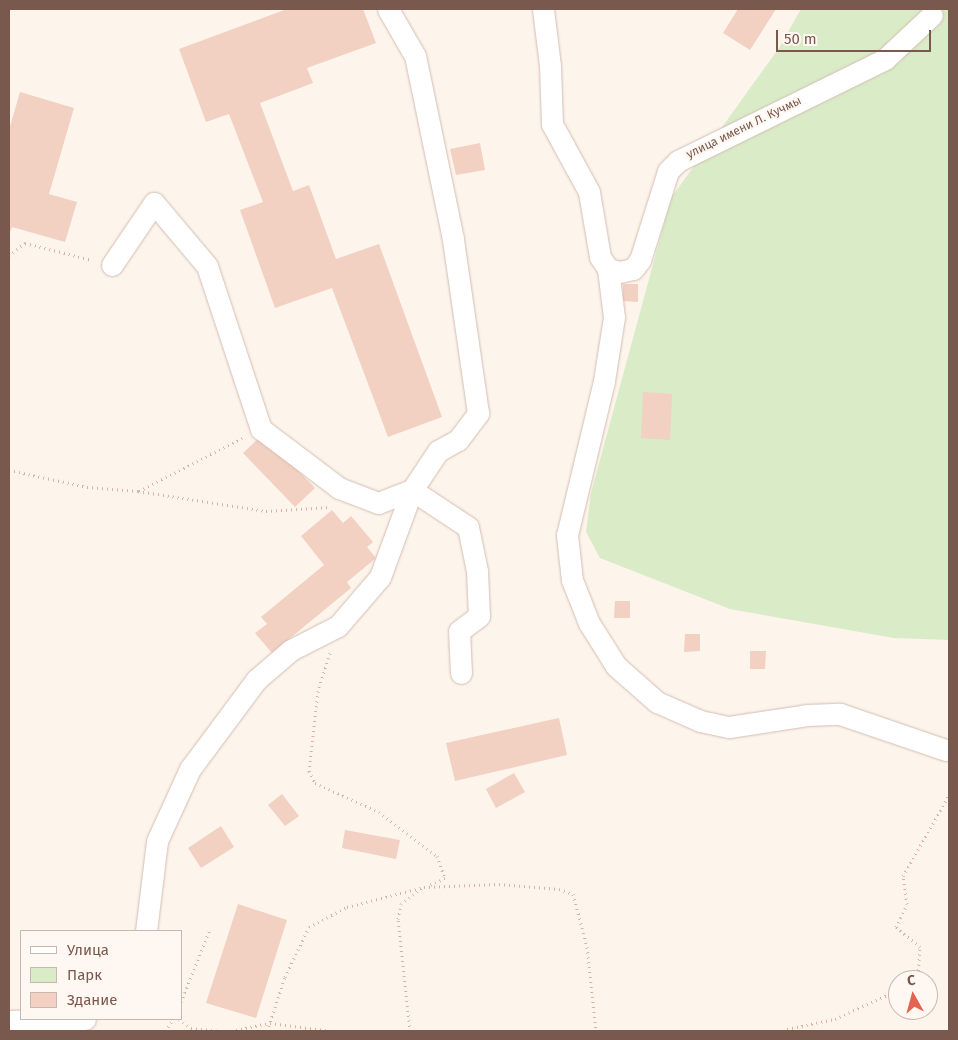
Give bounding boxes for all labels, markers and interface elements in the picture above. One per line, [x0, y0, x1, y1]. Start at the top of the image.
scale bar [778, 20, 933, 52]
text: 50 m [784, 30, 817, 48]
street label: улица имени Л. Кучмы [684, 94, 804, 162]
legend [20, 930, 182, 1020]
text: Улица [67, 941, 109, 959]
text: Парк [67, 966, 102, 984]
north arrow [888, 970, 938, 1020]
text: С [906, 972, 916, 990]
text: Здание [67, 991, 117, 1009]

